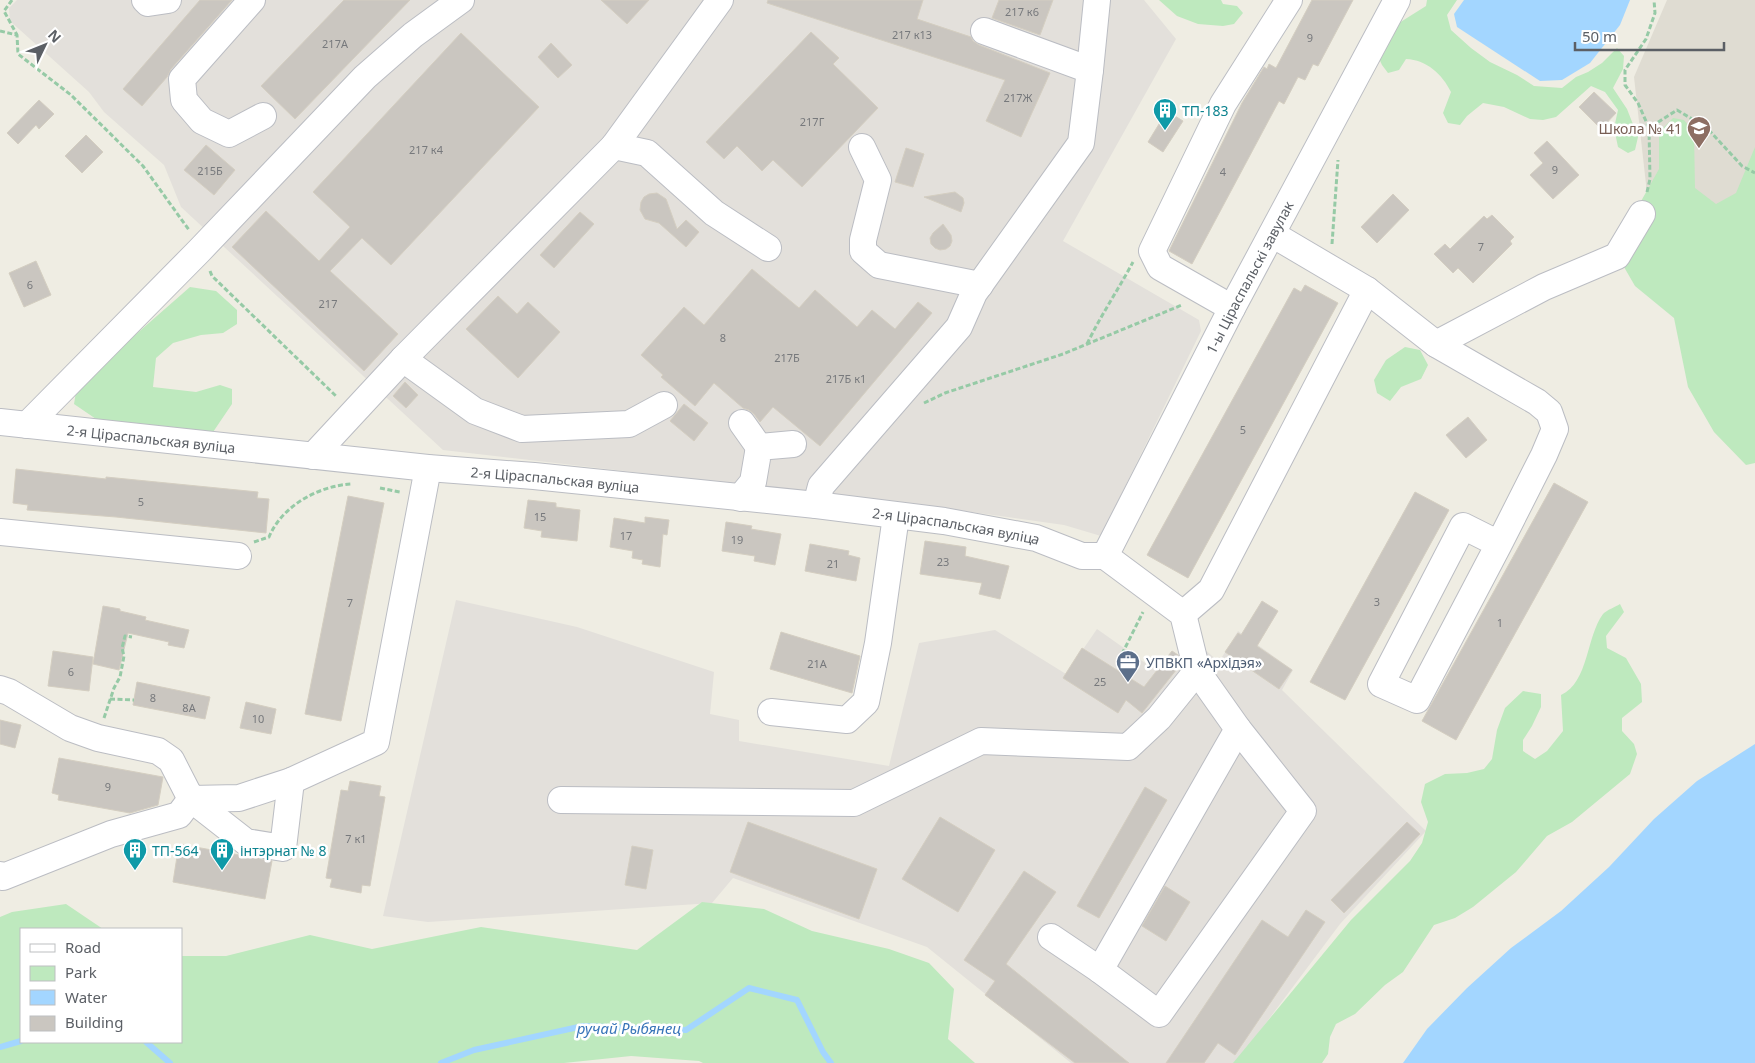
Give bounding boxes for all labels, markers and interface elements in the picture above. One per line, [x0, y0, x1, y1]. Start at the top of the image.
house number: 217 к6 [1005, 4, 1039, 19]
north arrow [20, 20, 70, 70]
scale bar [1575, 20, 1724, 52]
text: N [44, 25, 66, 46]
text: 50 m [1582, 26, 1617, 46]
house number: 217 к13 [892, 27, 932, 42]
house number: 9 [1307, 30, 1313, 45]
house number: 217А [322, 36, 349, 51]
house number: 217Ж [1004, 90, 1032, 105]
building icon: ТП-183 [1152, 97, 1178, 131]
place label: ТП-183 [1182, 101, 1229, 120]
house number: 217Г [800, 114, 825, 129]
school or university icon: Школа № 41 [1686, 115, 1712, 149]
place label: Школа № 41 [1598, 119, 1682, 138]
house number: 217 к4 [409, 142, 444, 157]
house number: 9 [1552, 162, 1558, 177]
house number: 215Б [197, 163, 223, 178]
house number: 4 [1220, 164, 1227, 179]
street label: 1-ы Ціраспальскі завулак [1201, 197, 1298, 357]
house number: 7 [1478, 239, 1484, 254]
house number: 6 [27, 277, 33, 292]
house number: 217 [319, 296, 337, 311]
house number: 8 [720, 330, 726, 345]
house number: 217Б [774, 350, 800, 365]
house number: 217Б к1 [826, 371, 866, 386]
street label: 2-я Ціраспальская вуліца [66, 420, 236, 457]
house number: 5 [1240, 422, 1246, 437]
street label: 2-я Ціраспальская вуліца [470, 462, 640, 496]
house number: 5 [138, 494, 144, 509]
street label: 2-я Ціраспальская вуліца [871, 503, 1043, 548]
house number: 15 [534, 509, 546, 524]
house number: 17 [620, 528, 632, 543]
house number: 19 [731, 532, 743, 547]
house number: 23 [937, 554, 949, 569]
house number: 21 [827, 556, 839, 571]
house number: 3 [1374, 594, 1380, 609]
house number: 7 [347, 595, 353, 610]
house number: 1 [1497, 615, 1503, 630]
office icon: УПВКП «Архідэя» [1115, 649, 1141, 683]
place label: УПВКП «Архідэя» [1146, 653, 1262, 672]
house number: 21А [807, 656, 828, 671]
house number: 6 [68, 664, 74, 679]
house number: 25 [1094, 674, 1106, 689]
house number: 8 [150, 690, 156, 705]
house number: 8А [182, 700, 197, 715]
house number: 10 [252, 711, 264, 726]
house number: 9 [105, 779, 111, 794]
house number: 7 к1 [345, 831, 367, 846]
building icon: ТП-564 [122, 837, 148, 871]
building icon: інтэрнат № 8 [209, 837, 235, 871]
place label: ТП-564 [152, 841, 199, 860]
place label: інтэрнат № 8 [240, 841, 326, 860]
legend [20, 928, 182, 1043]
text: Road [65, 937, 101, 957]
text: Park [65, 962, 97, 982]
text: Water [65, 987, 107, 1007]
text: Building [65, 1012, 123, 1032]
water label: ручай Рыбянец [576, 1018, 681, 1038]

